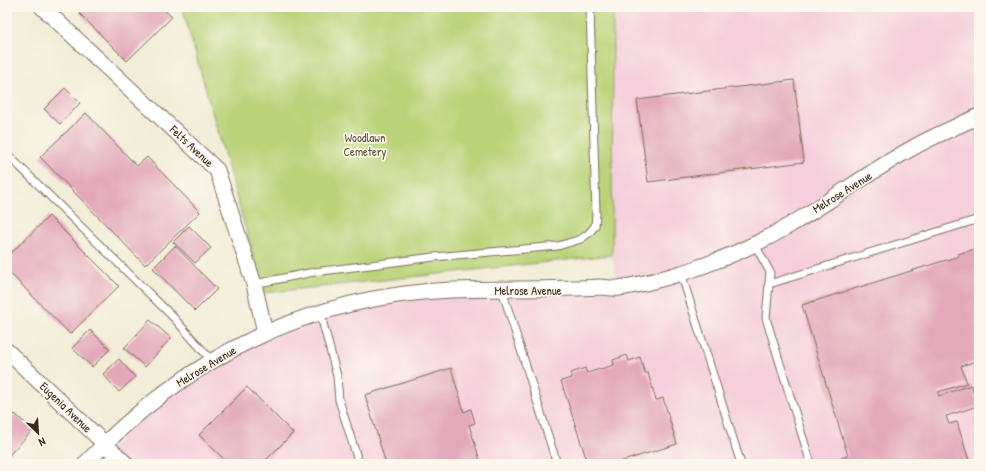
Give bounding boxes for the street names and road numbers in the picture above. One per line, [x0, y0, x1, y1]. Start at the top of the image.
street label: Felts Avenue [166, 121, 218, 171]
street label: Melrose Avenue [809, 167, 875, 217]
street label: Melrose Avenue [494, 282, 562, 299]
street label: Melrose Avenue [173, 341, 239, 391]
street label: Eugenia Avenue [36, 378, 96, 436]

